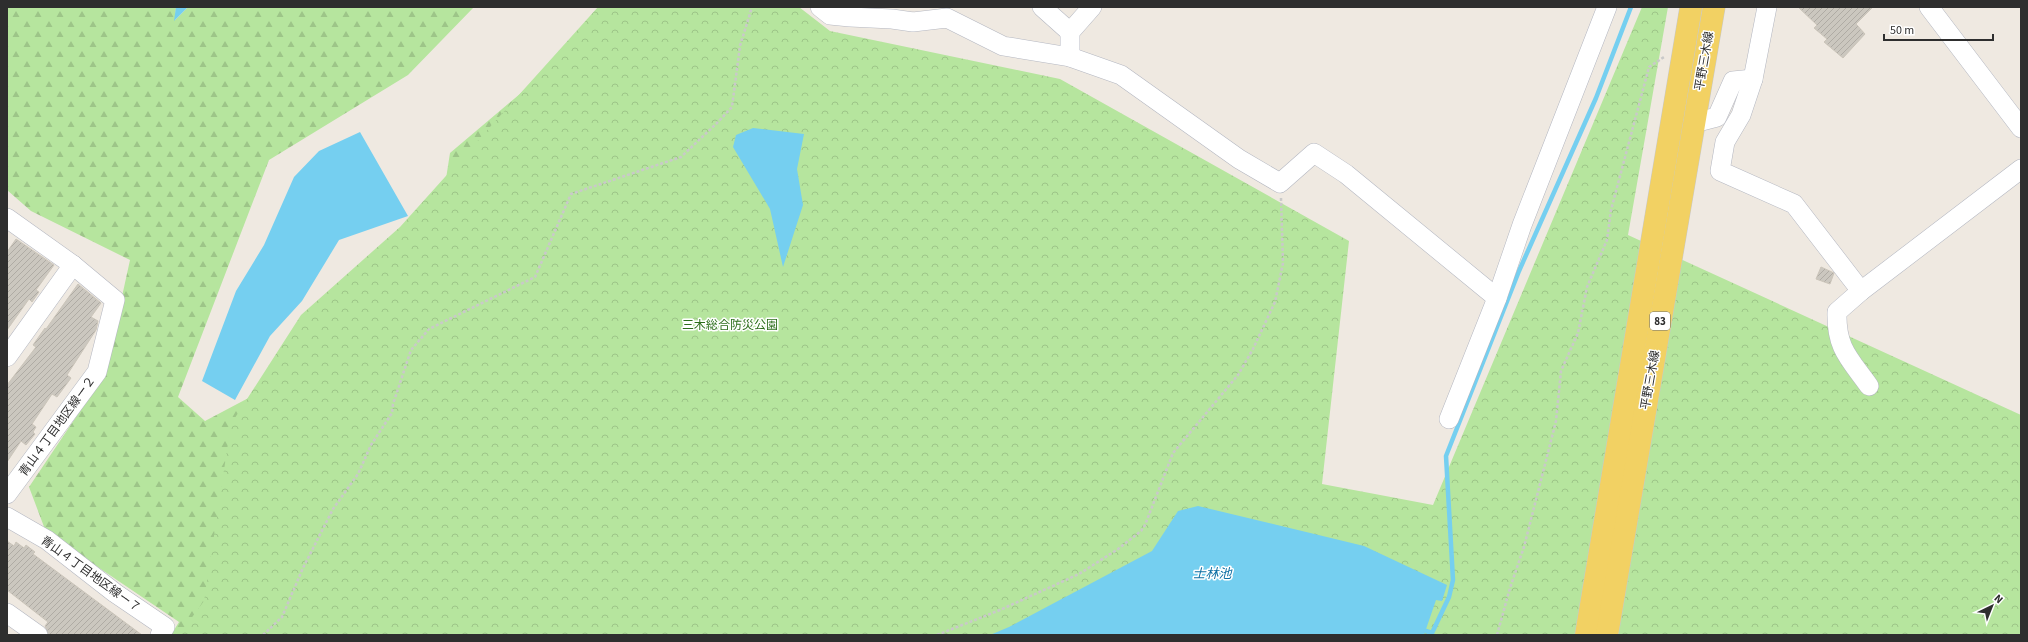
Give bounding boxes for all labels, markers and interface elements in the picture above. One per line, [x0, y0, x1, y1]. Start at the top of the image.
scale bar [1884, 16, 1993, 42]
text: 50 m [1890, 22, 1914, 39]
street label: 平野三木線 [1691, 30, 1718, 92]
road number: 83 [1650, 312, 1670, 330]
park label: 三木総合防災公園 [682, 317, 778, 334]
street label: 平野三木線 [1637, 349, 1664, 411]
street label: 青山４丁目地区線ー２ [15, 373, 100, 480]
street label: 青山４丁目地区線ー７ [37, 532, 144, 617]
water label: 士林池 [1192, 565, 1233, 583]
north arrow [1972, 586, 2012, 626]
text: N [1991, 591, 2006, 607]

